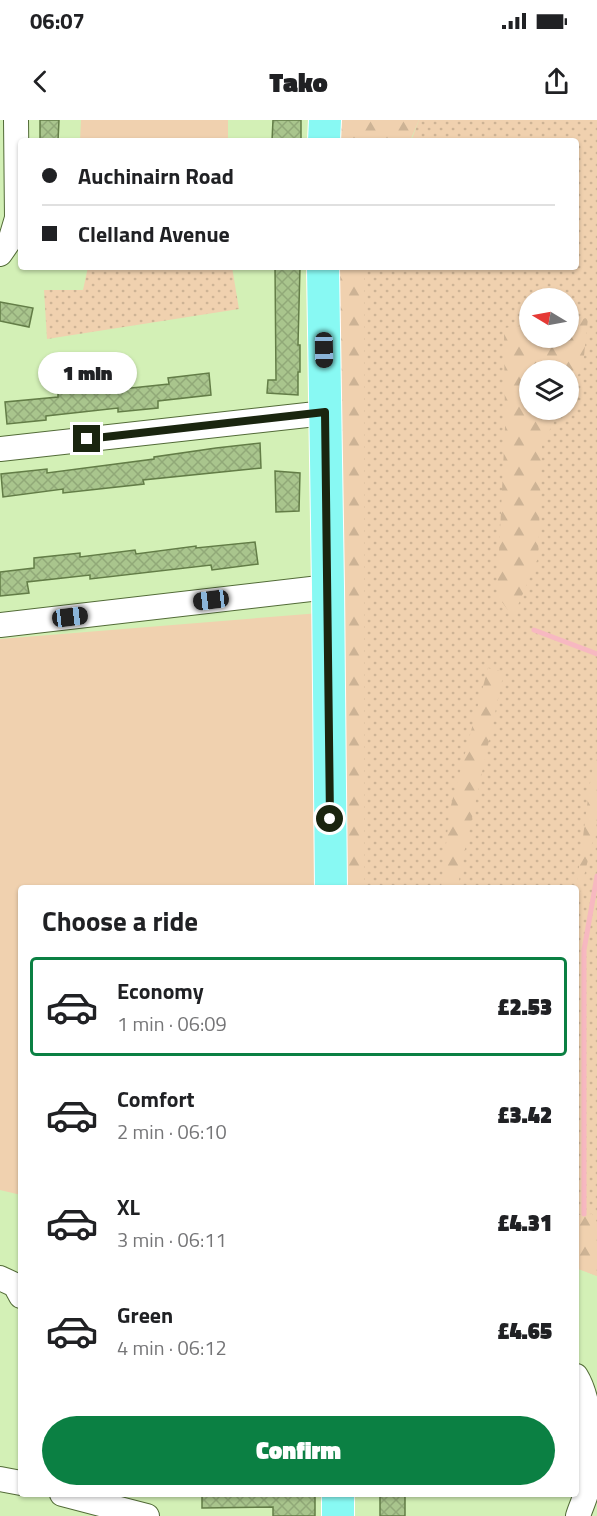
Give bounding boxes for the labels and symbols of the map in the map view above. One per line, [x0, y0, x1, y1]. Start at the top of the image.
north arrow [519, 288, 579, 348]
car [315, 332, 333, 368]
callout: 1 min [38, 352, 136, 394]
route end [73, 425, 100, 452]
car [192, 589, 230, 611]
car [51, 606, 89, 628]
route start [316, 805, 343, 832]

